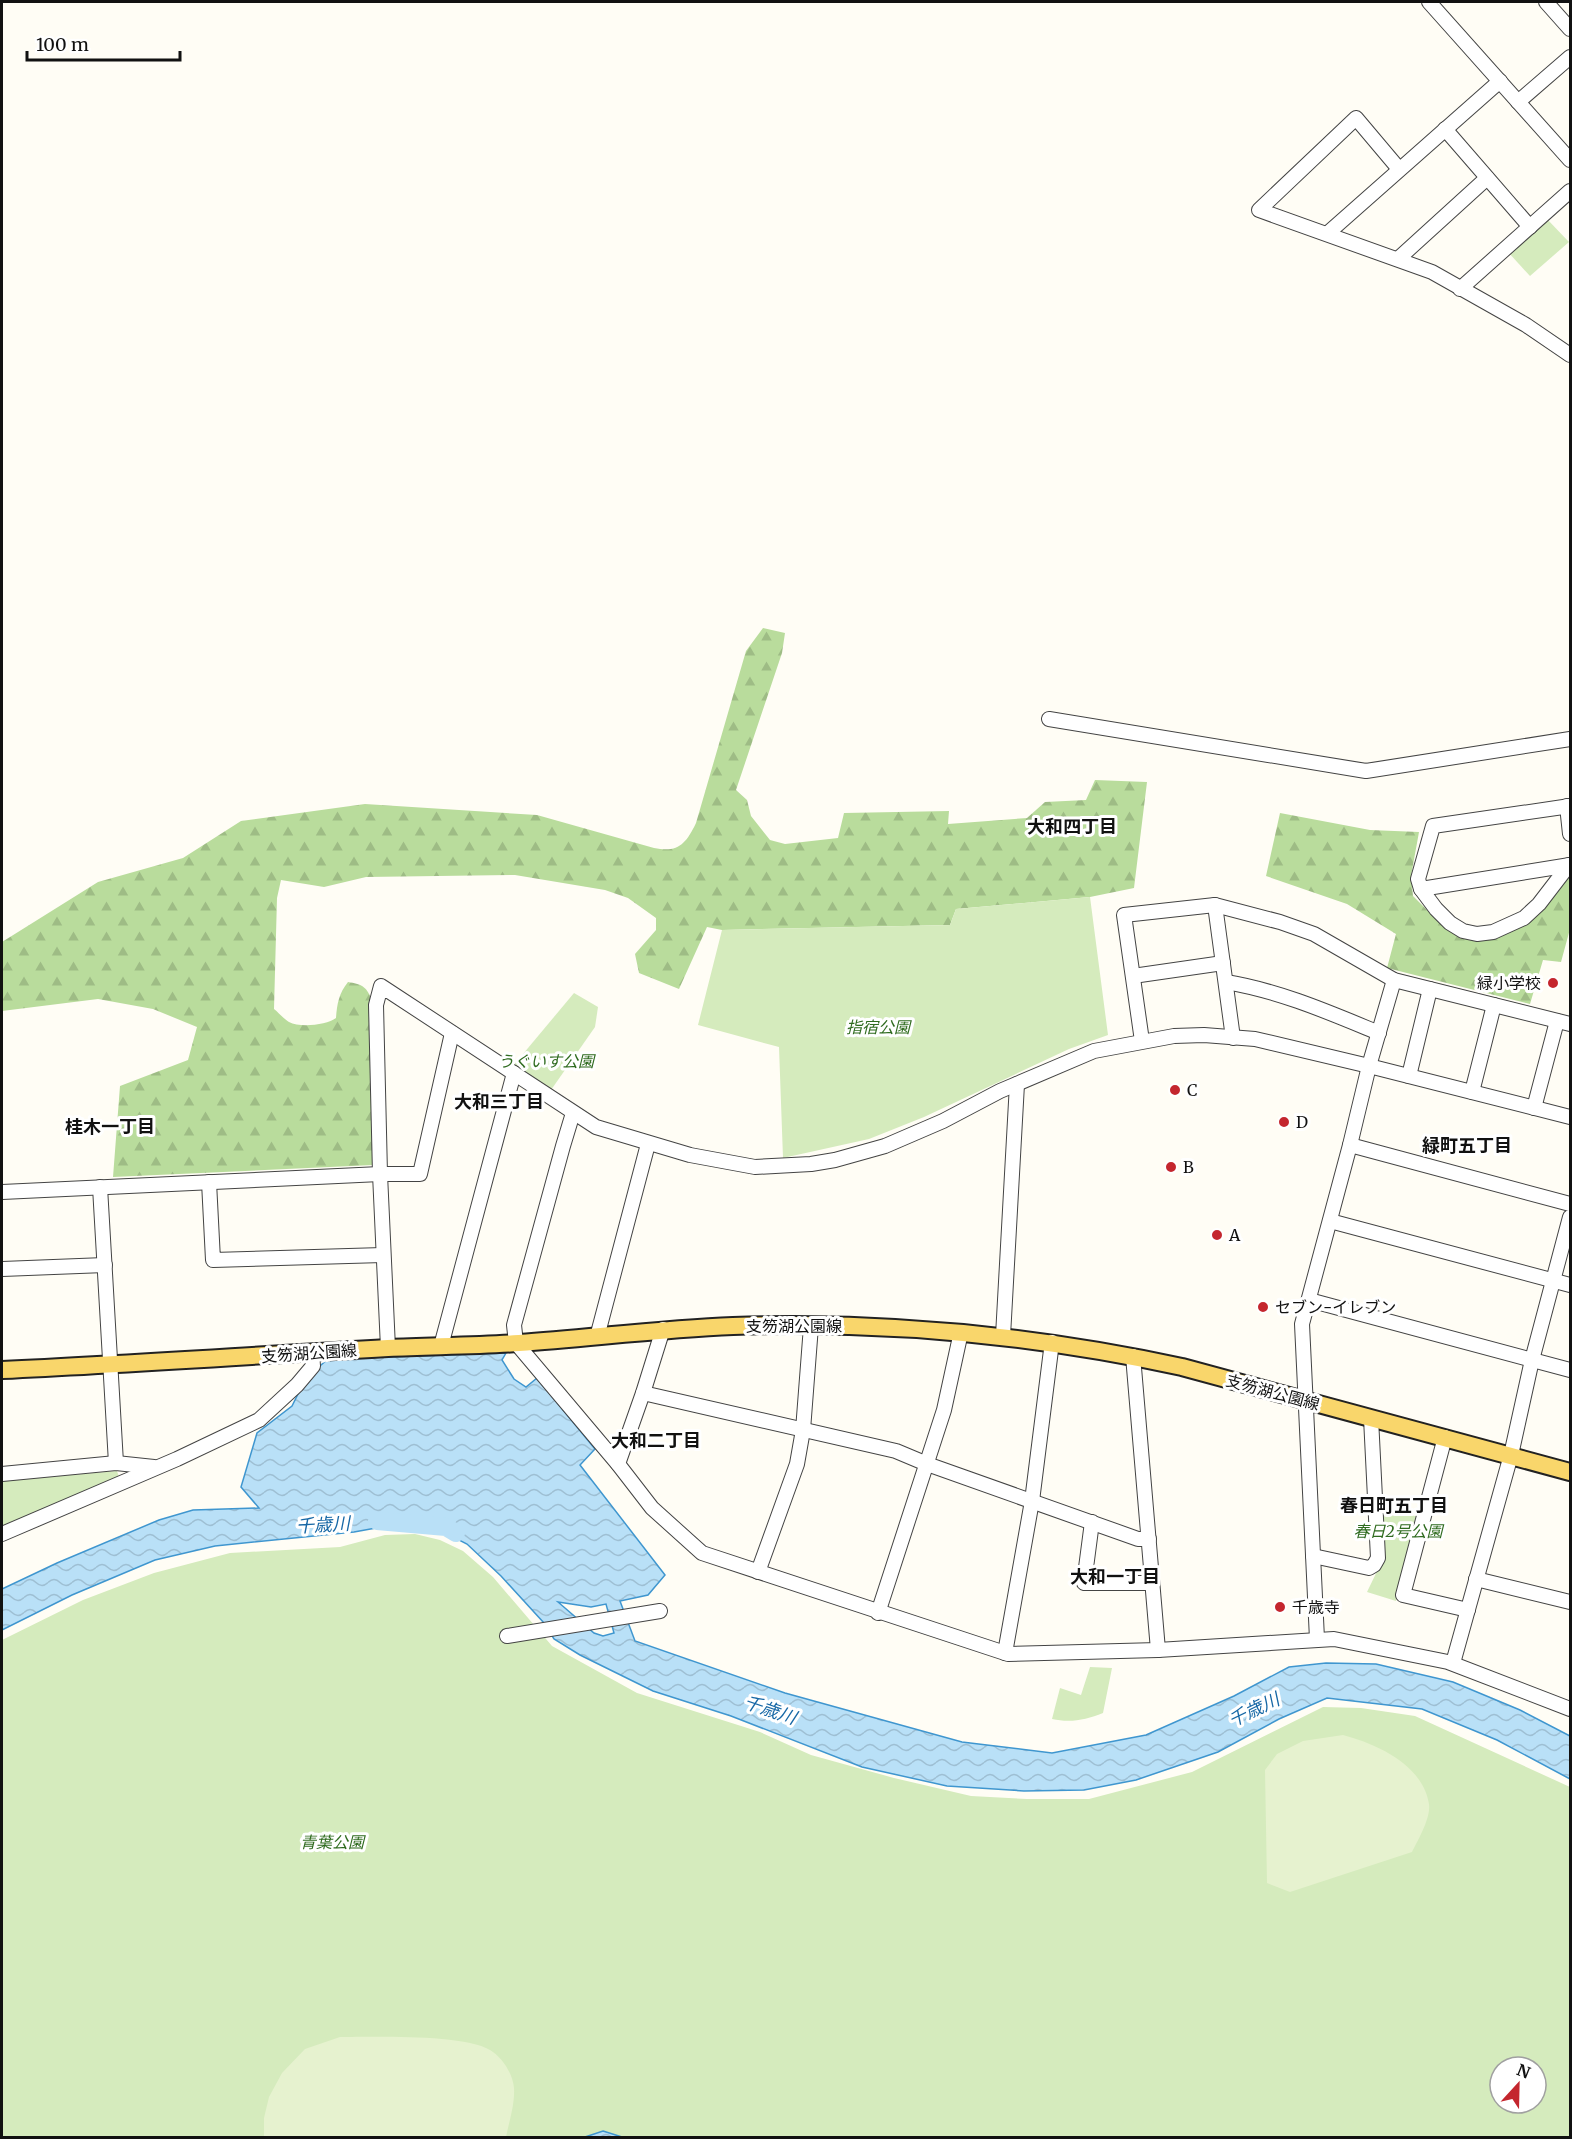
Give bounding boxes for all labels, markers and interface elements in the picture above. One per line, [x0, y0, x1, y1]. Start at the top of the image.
scale bar [27, 24, 180, 62]
text: 100 m [36, 33, 89, 56]
district label: 大和四丁目 [1027, 815, 1117, 838]
place label: 緑小学校 [1477, 973, 1541, 993]
marker: 緑小学校 [1546, 976, 1560, 990]
park label: 指宿公園 [846, 1017, 912, 1037]
park label: うぐいす公園 [498, 1051, 596, 1071]
place label: C [1187, 1080, 1197, 1100]
marker: C [1168, 1083, 1182, 1097]
district label: 大和三丁目 [454, 1090, 544, 1113]
place label: D [1296, 1112, 1308, 1132]
district label: 桂木一丁目 [65, 1115, 155, 1138]
marker: D [1277, 1115, 1291, 1129]
district label: 緑町五丁目 [1422, 1134, 1512, 1157]
place label: B [1183, 1157, 1194, 1177]
marker: B [1164, 1160, 1178, 1174]
place label: A [1228, 1225, 1241, 1245]
marker: A [1210, 1228, 1224, 1242]
place label: セブン-イレブン [1275, 1297, 1396, 1317]
marker: セブン-イレブン [1256, 1300, 1270, 1314]
street label: 支笏湖公園線 [746, 1316, 842, 1336]
street label: 支笏湖公園線 [260, 1340, 358, 1366]
street label: 支笏湖公園線 [1224, 1370, 1322, 1414]
district label: 大和二丁目 [611, 1429, 701, 1452]
district label: 春日町五丁目 [1340, 1494, 1448, 1517]
water label: 千歳川 [295, 1511, 353, 1537]
park label: 春日2号公園 [1353, 1521, 1445, 1541]
district label: 大和一丁目 [1070, 1565, 1160, 1588]
place label: 千歳寺 [1292, 1597, 1340, 1617]
marker: 千歳寺 [1273, 1600, 1287, 1614]
water label: 千歳川 [1224, 1687, 1285, 1732]
water label: 千歳川 [741, 1690, 801, 1730]
park label: 青葉公園 [300, 1832, 366, 1852]
north arrow [1488, 2055, 1548, 2115]
text: N [1514, 2059, 1534, 2083]

